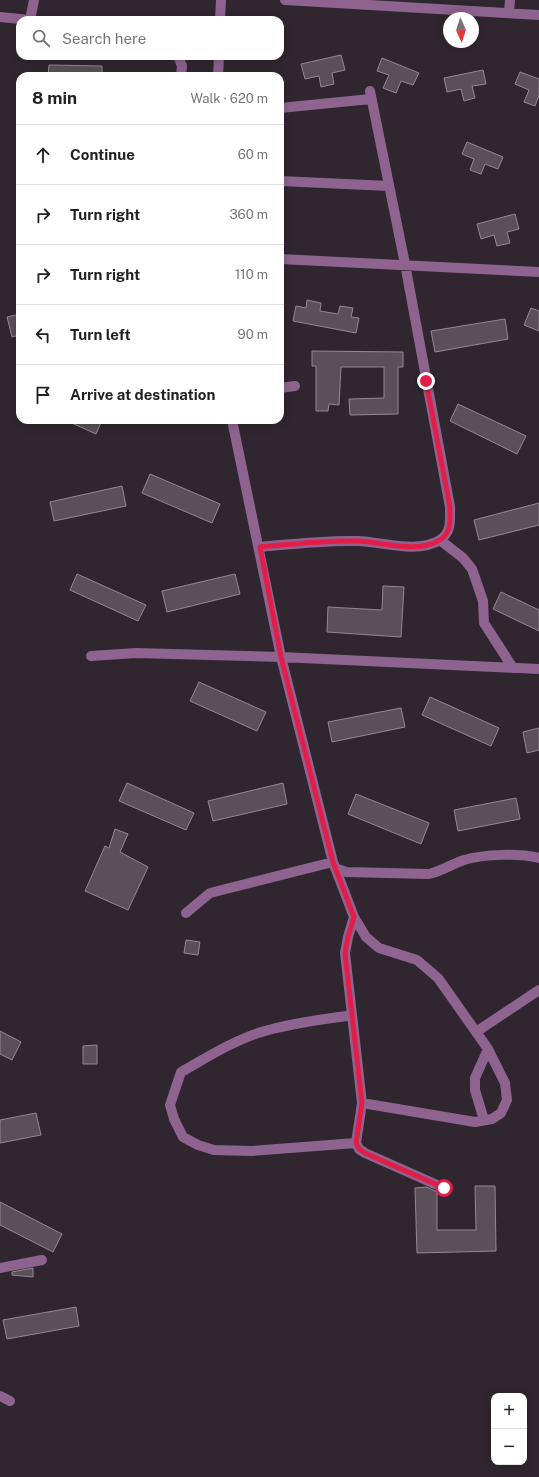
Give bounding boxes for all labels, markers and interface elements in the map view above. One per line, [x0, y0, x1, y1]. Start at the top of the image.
north arrow [443, 12, 479, 48]
search box [16, 16, 284, 60]
icon: search [30, 27, 52, 49]
text: Search here [62, 30, 146, 47]
text: 8 min [32, 88, 77, 108]
text: Walk · 620 m [190, 91, 268, 106]
icon: ahead [32, 144, 54, 166]
text: Continue [70, 146, 135, 163]
text: 60 m [238, 147, 268, 162]
icon: right [32, 204, 54, 226]
text: Turn right [70, 206, 140, 223]
text: 360 m [230, 207, 268, 222]
icon: right [32, 264, 54, 286]
text: Turn right [70, 266, 140, 283]
text: 110 m [235, 267, 268, 282]
icon: left [32, 324, 54, 346]
text: Turn left [70, 326, 131, 343]
text: 90 m [238, 327, 268, 342]
route end [417, 372, 435, 390]
icon: arrive [32, 384, 54, 406]
text: Arrive at destination [70, 386, 215, 403]
route start [435, 1179, 453, 1197]
map controls [491, 1393, 527, 1465]
button: + [491, 1393, 527, 1429]
button: − [491, 1429, 527, 1465]

